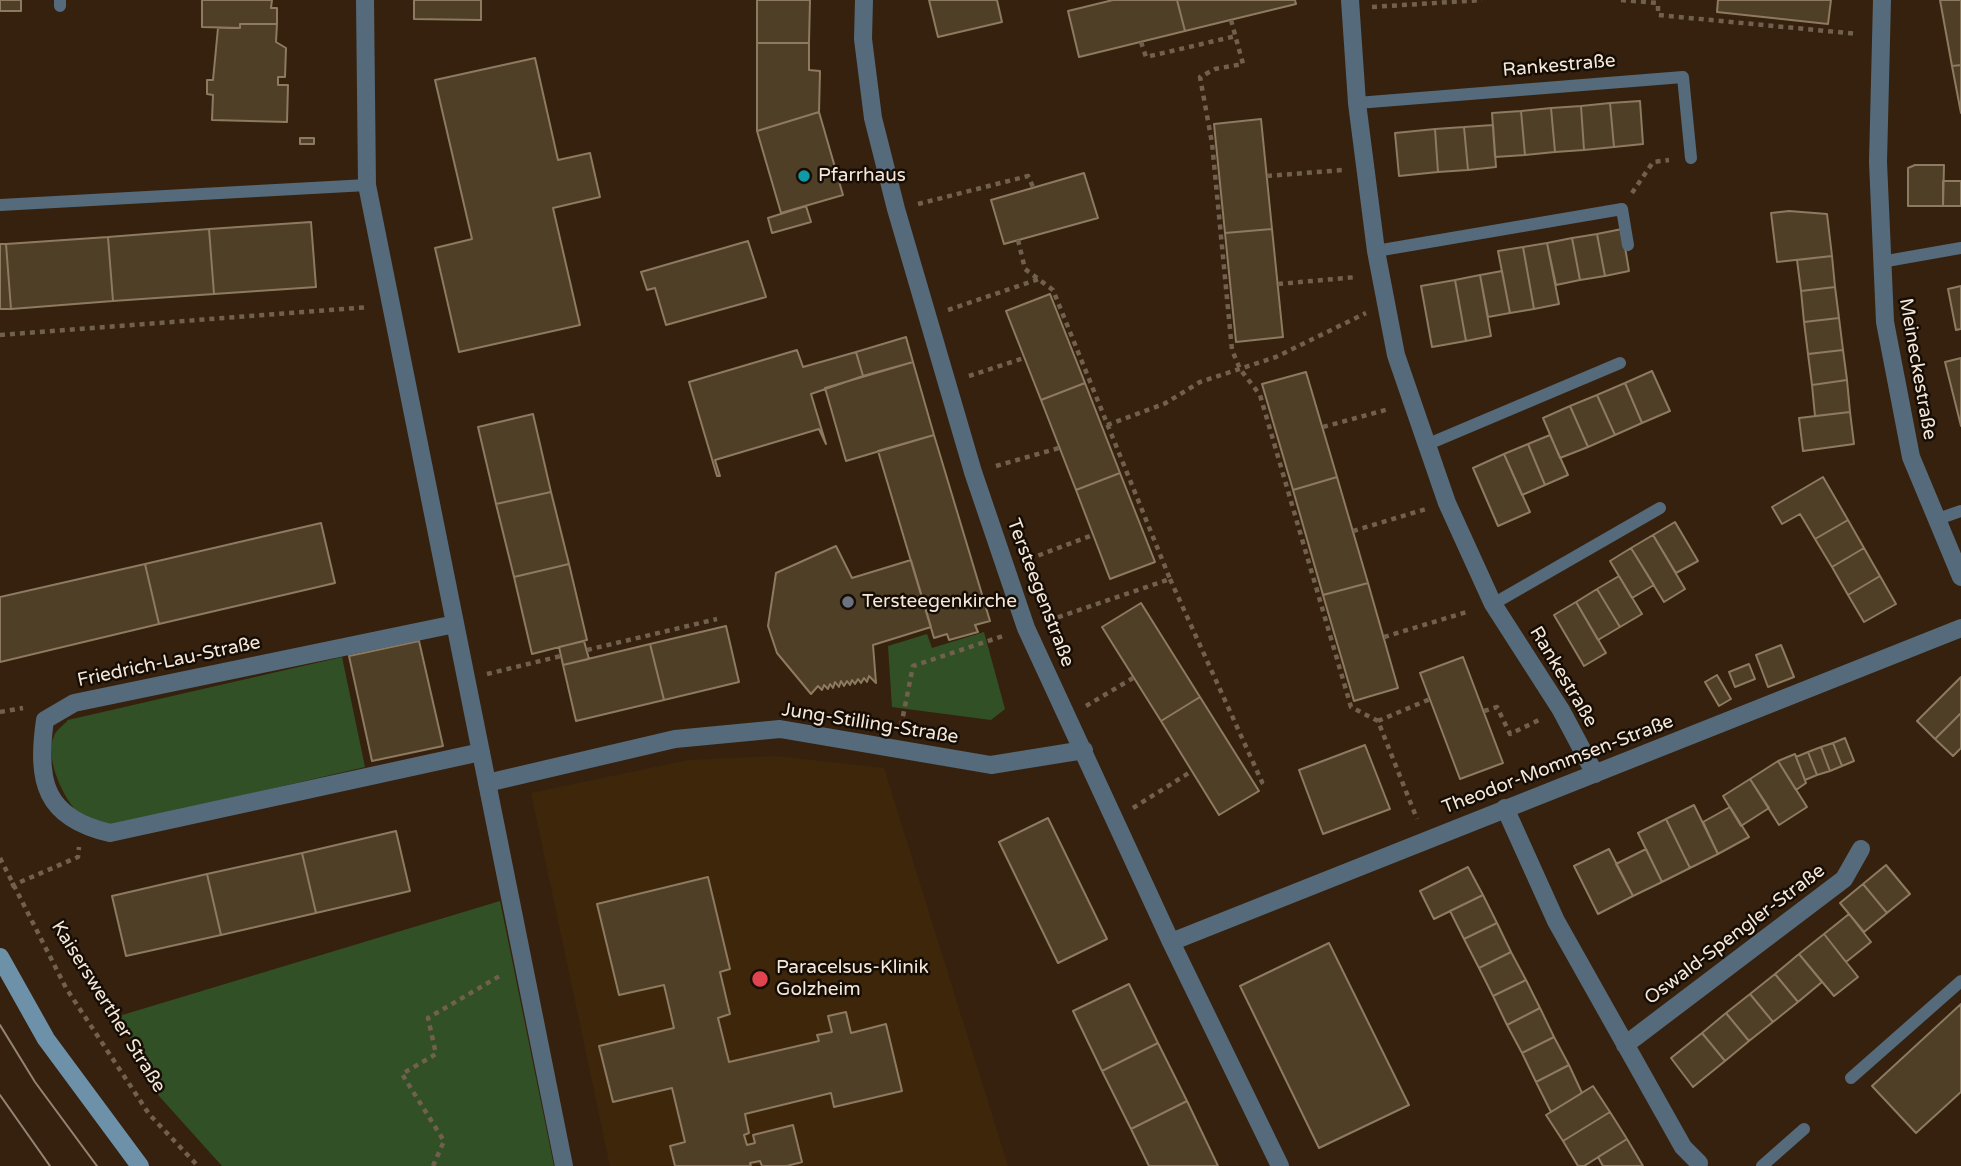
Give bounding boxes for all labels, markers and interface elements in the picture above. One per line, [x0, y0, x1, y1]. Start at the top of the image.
street label: Rankestraße [1502, 50, 1616, 82]
place label: Pfarrhaus [818, 165, 906, 187]
marker: Pfarrhaus [796, 168, 812, 184]
street label: Meineckestraße [1893, 296, 1941, 442]
street label: Tersteegenstraße [1001, 516, 1079, 670]
place label: Tersteegenkirche [862, 591, 1017, 613]
marker: Tersteegenkirche [840, 594, 856, 610]
street label: Rankestraße [1524, 623, 1602, 731]
street label: Friedrich-Lau-Straße [75, 631, 263, 693]
street label: Jung-Stilling-Straße [780, 699, 960, 749]
street label: Theodor-Mommsen-Straße [1439, 710, 1677, 820]
street label: Oswald-Spengler-Straße [1640, 860, 1830, 1010]
street label: Kaiserswerther Straße [46, 917, 170, 1097]
place label: Paracelsus-Klinik Golzheim [776, 957, 929, 1001]
marker: Paracelsus-Klinik Golzheim [750, 969, 770, 989]

